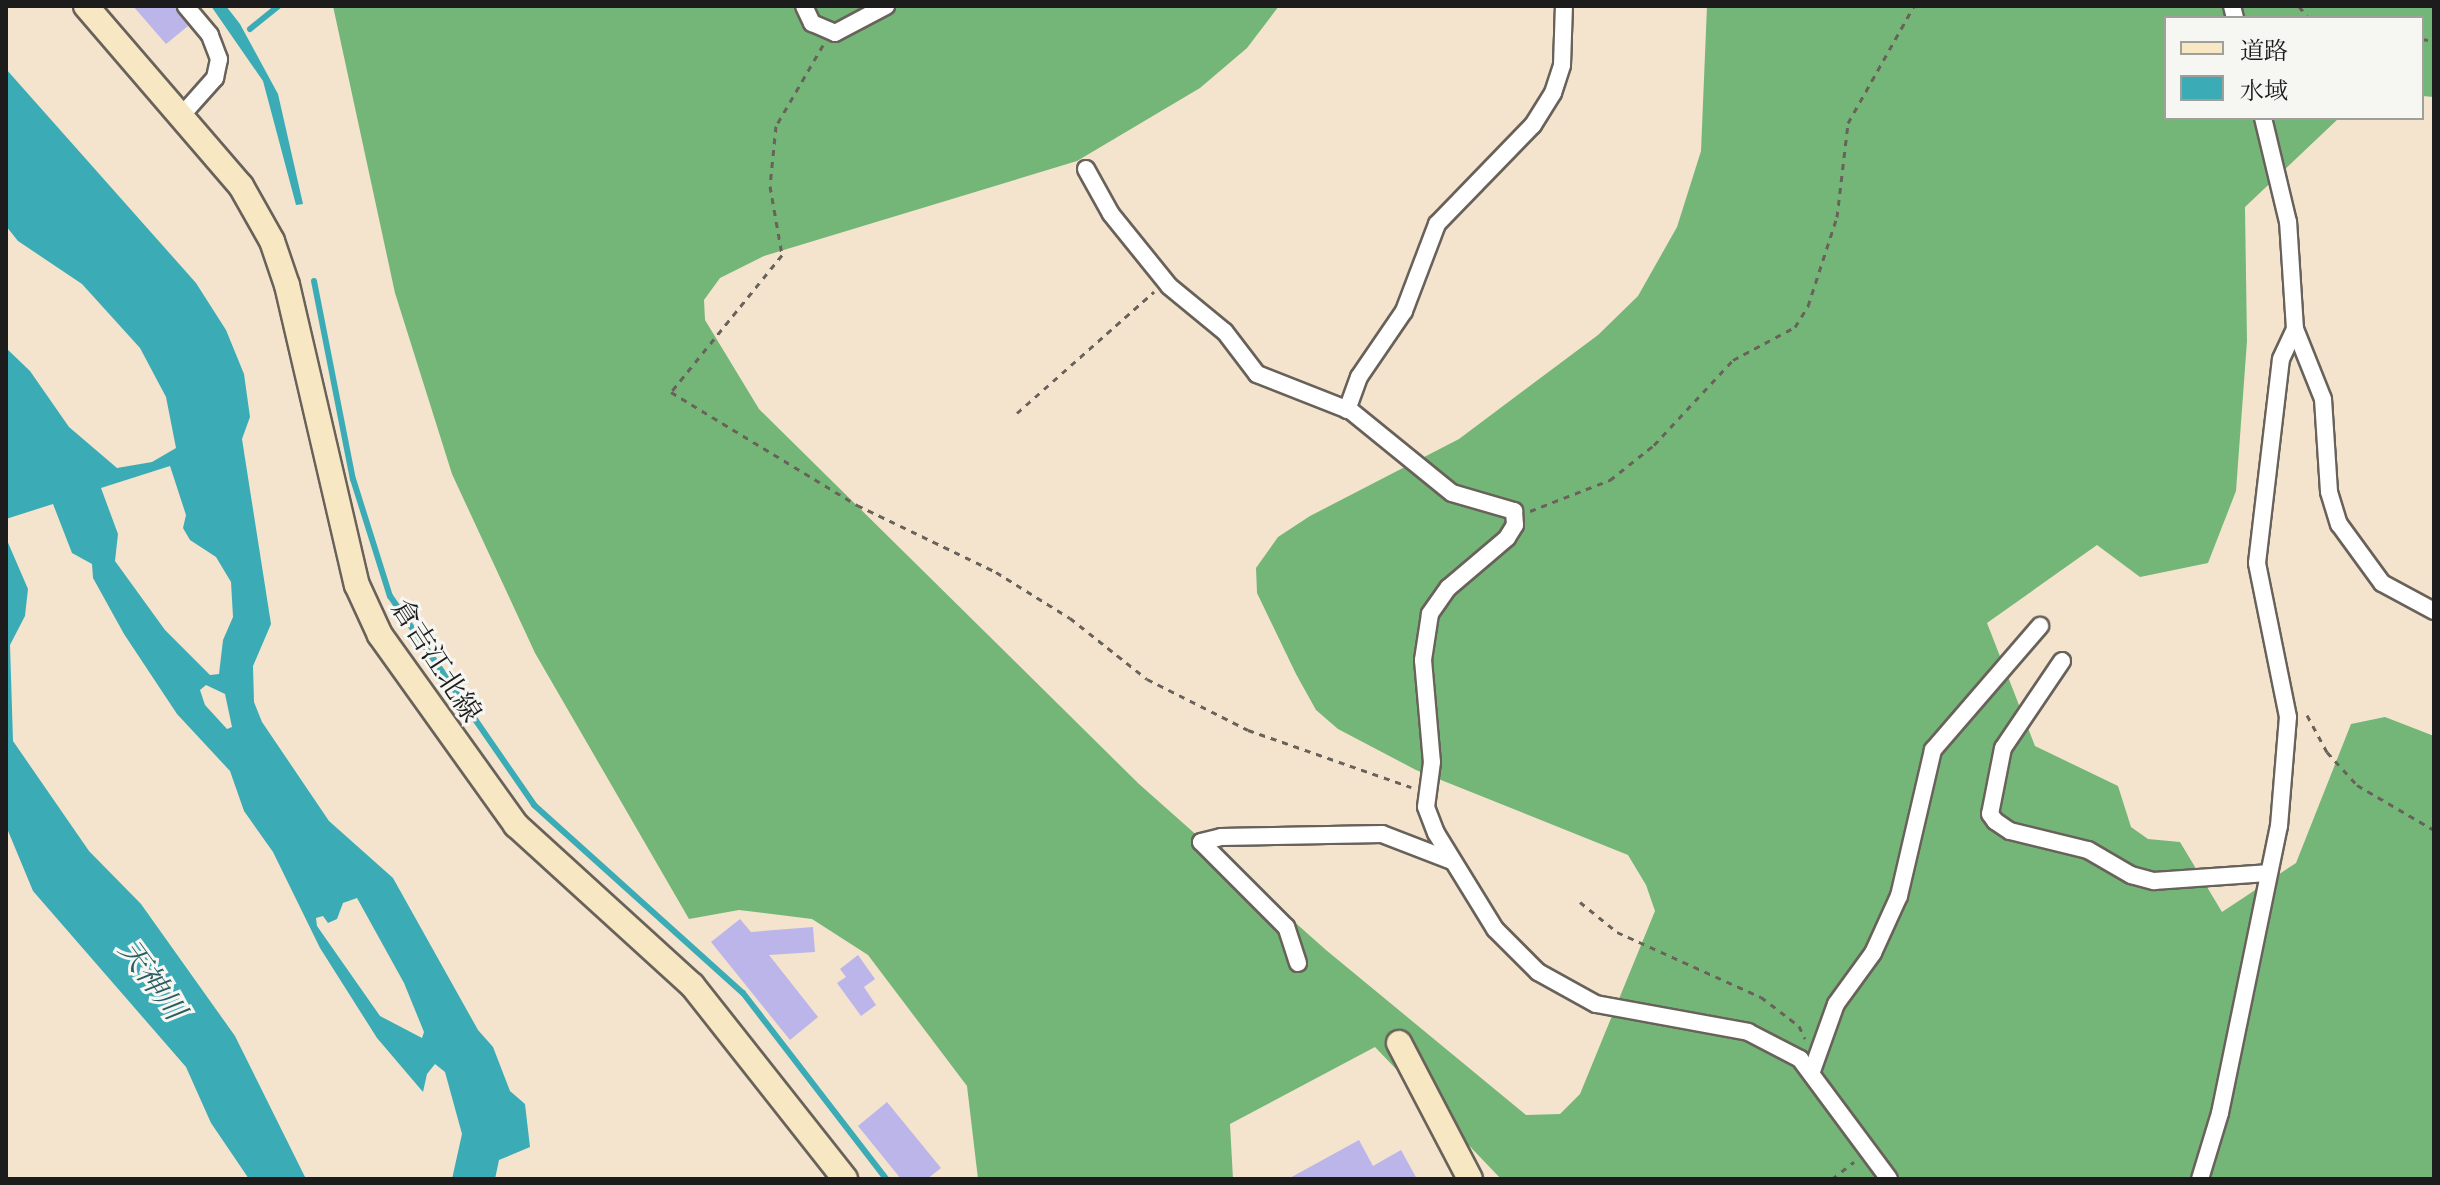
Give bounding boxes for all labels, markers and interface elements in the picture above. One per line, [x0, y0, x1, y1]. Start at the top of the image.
legend [2164, 16, 2424, 120]
text: 道路 [2240, 35, 2288, 66]
text: 水域 [2240, 75, 2288, 106]
street label: 倉吉江北線 [385, 592, 489, 728]
water label: 天神川 [111, 933, 193, 1027]

